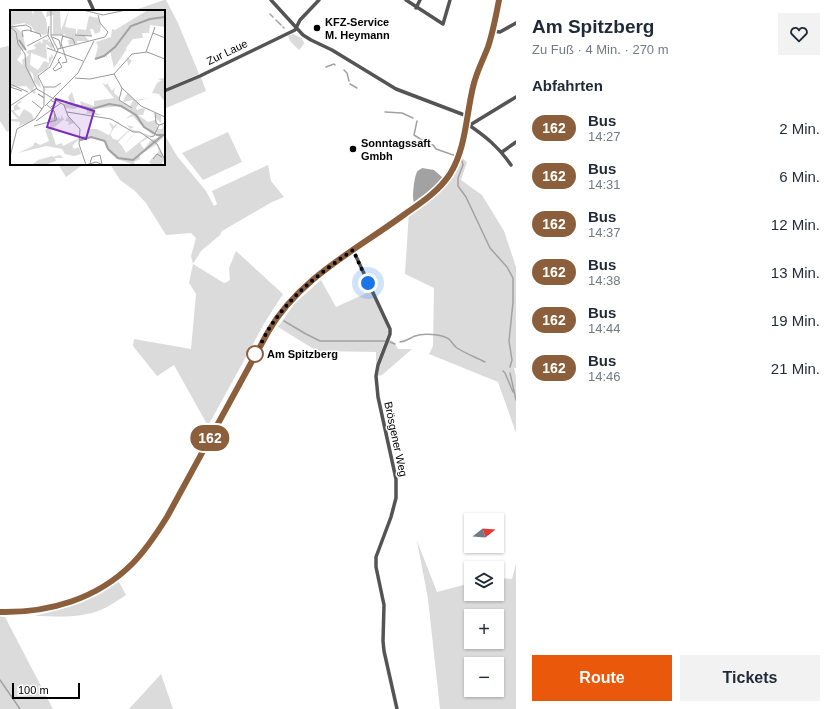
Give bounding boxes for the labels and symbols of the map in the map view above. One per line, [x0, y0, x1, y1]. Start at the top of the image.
inset map [10, 10, 165, 165]
place label: KFZ-Service M. Heymann [325, 16, 390, 41]
marker: KFZ-Service M. Heymann [312, 23, 322, 33]
street label: Zur Laue [205, 37, 249, 67]
place label: Sonntagssaft Gmbh [361, 137, 431, 162]
marker: Sonntagssaft Gmbh [348, 144, 358, 154]
your location [358, 273, 378, 293]
marker: Am Spitzberg [246, 345, 264, 363]
place label: Am Spitzberg [267, 348, 338, 360]
street label: Brösgener Weg [382, 400, 410, 478]
line badge: 162 [187, 425, 233, 451]
north arrow [464, 513, 504, 553]
scale bar [12, 681, 80, 700]

